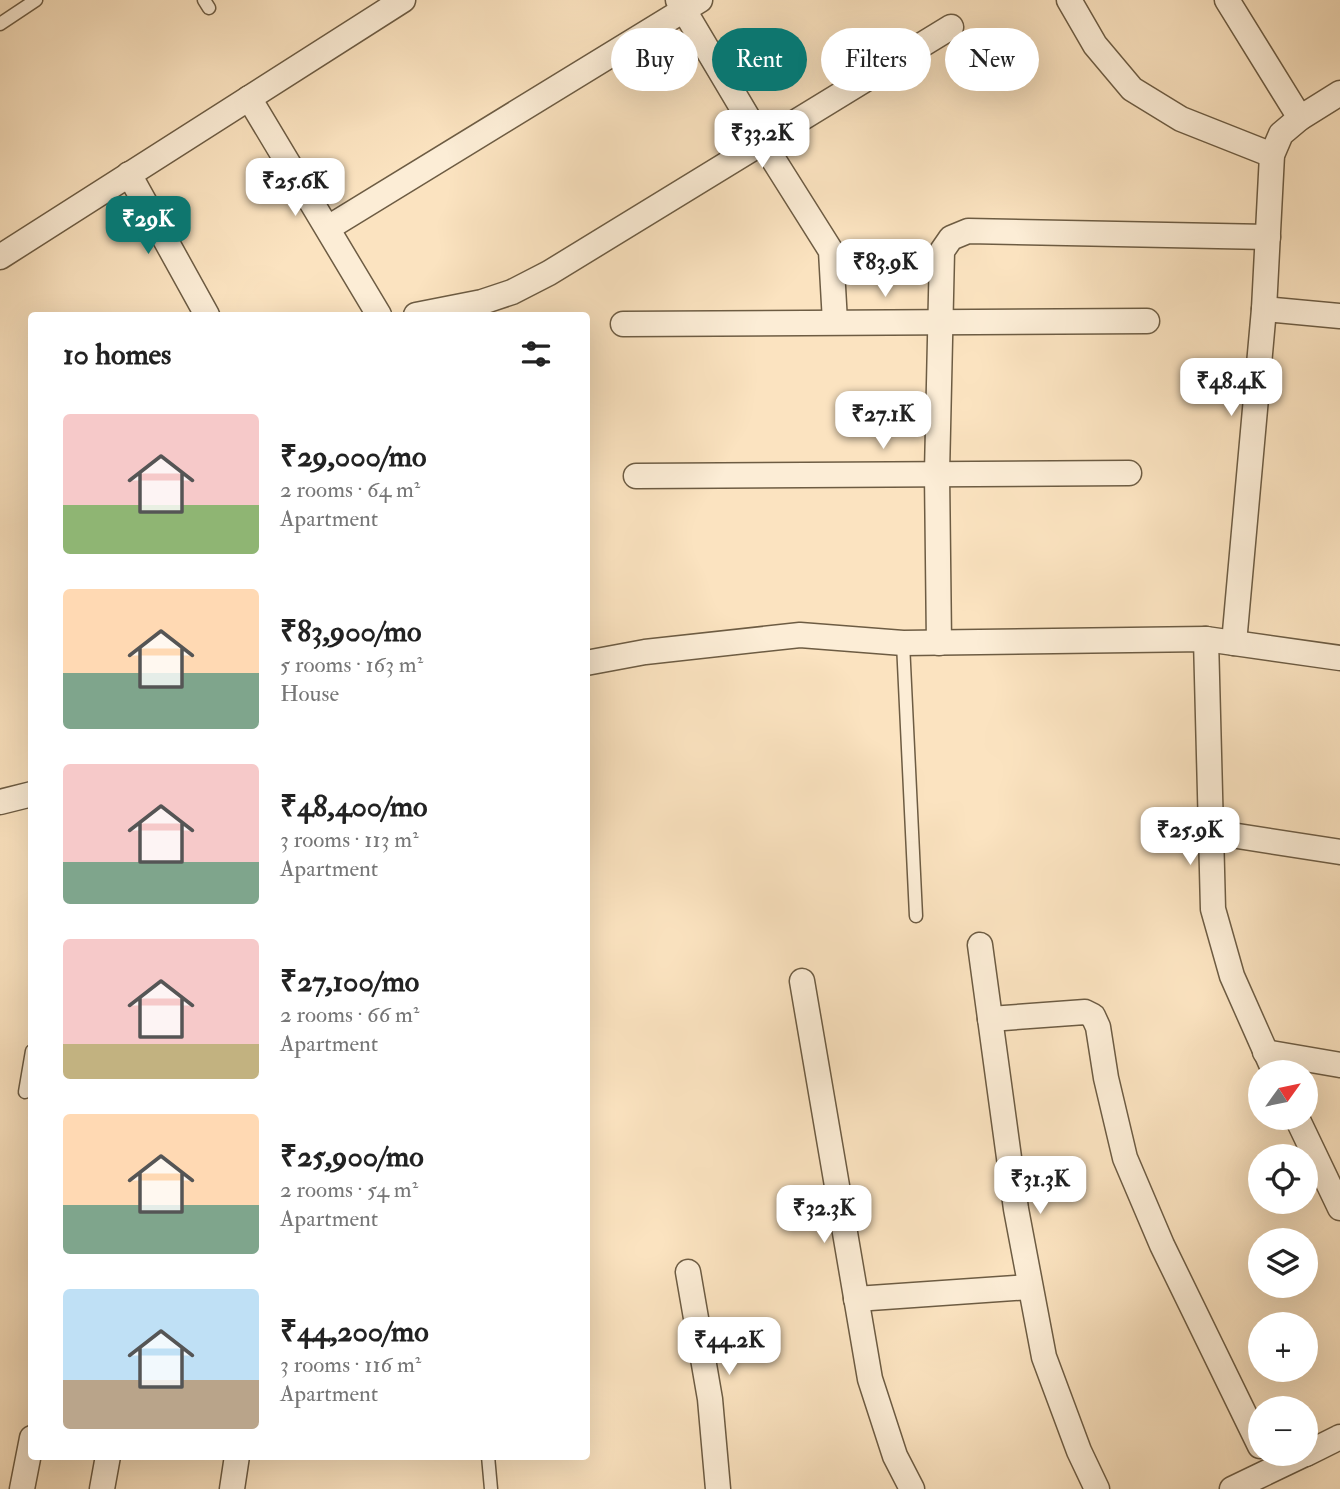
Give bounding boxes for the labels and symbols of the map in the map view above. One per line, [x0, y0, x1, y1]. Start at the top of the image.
pin: ₹33.2K [705, 110, 819, 170]
pin: ₹25.6K [238, 158, 352, 218]
pin: ₹29K [107, 196, 189, 256]
pin: ₹83.9K [828, 240, 942, 299]
pin: ₹48.4K [1174, 358, 1288, 418]
pin: ₹27.1K [826, 392, 940, 451]
pin: ₹25.9K [1133, 808, 1247, 867]
north arrow [1248, 1060, 1318, 1130]
pin: ₹31.3K [983, 1156, 1097, 1216]
pin: ₹32.3K [767, 1186, 881, 1245]
pin: ₹44.2K [672, 1318, 786, 1377]

